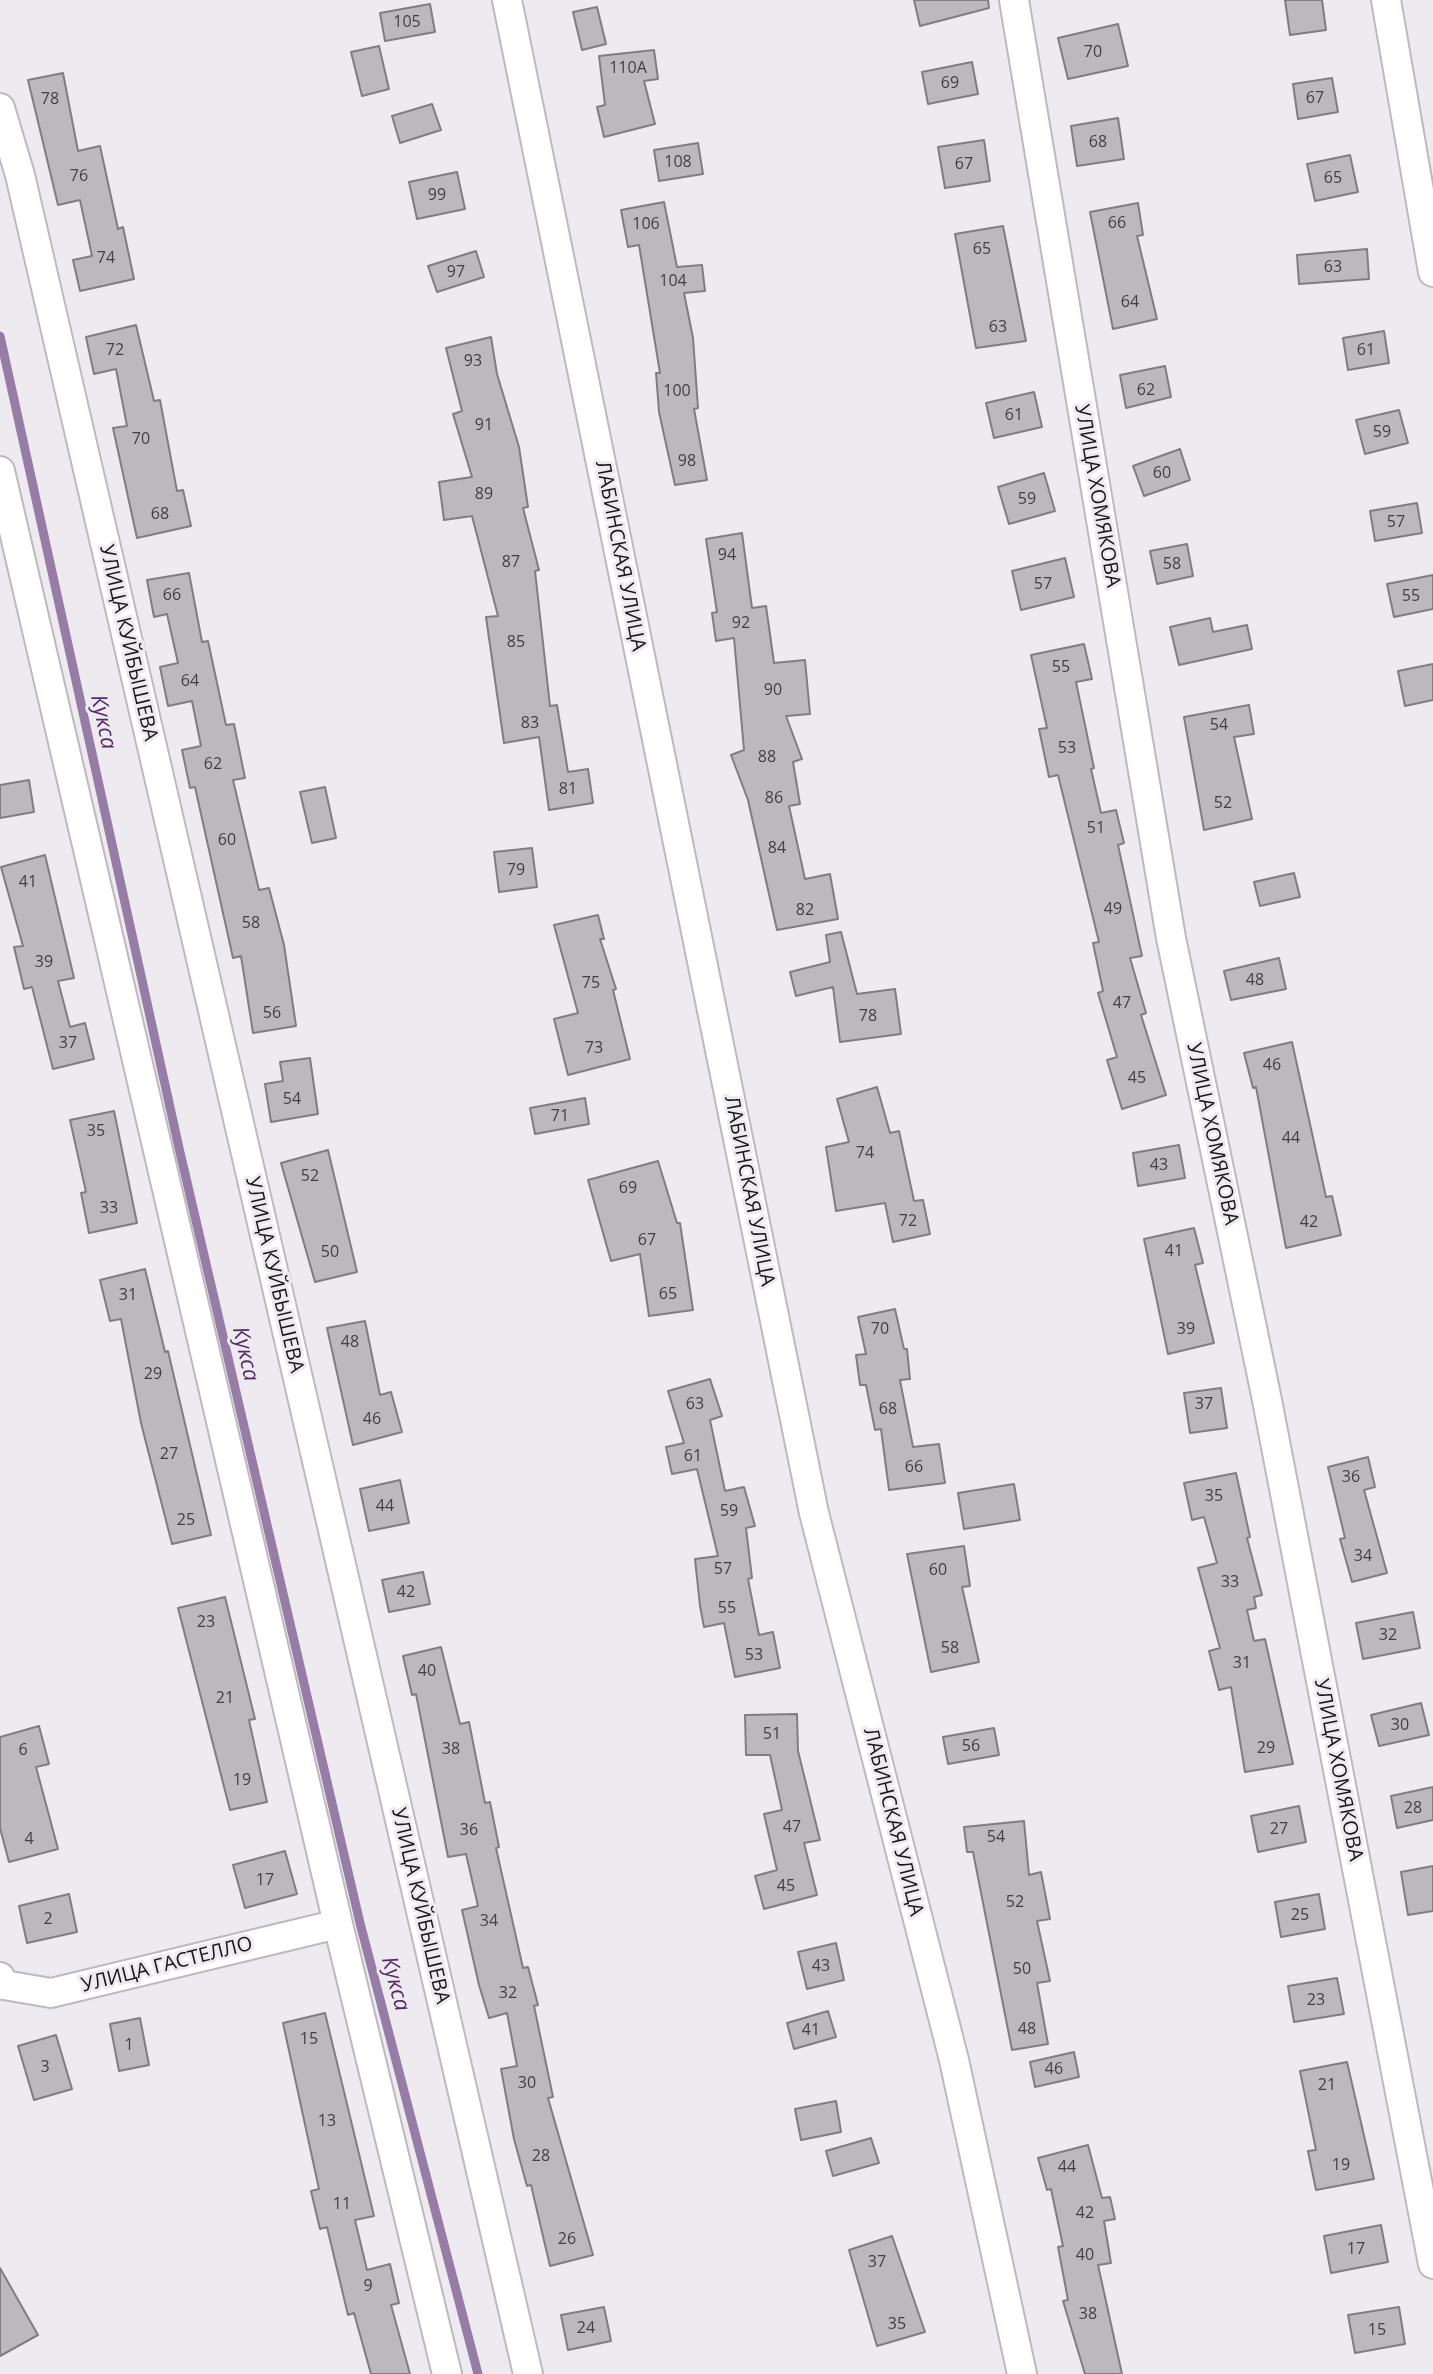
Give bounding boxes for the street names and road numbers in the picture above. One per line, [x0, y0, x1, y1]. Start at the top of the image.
street label: УЛИЦА ХОМЯКОВА [1069, 403, 1125, 589]
street label: ЛАБИНСКАЯ УЛИЦА [590, 459, 650, 653]
street label: УЛИЦА КУЙБЫШЕВА [94, 543, 162, 743]
street label: УЛИЦА ХОМЯКОВА [1181, 1041, 1243, 1227]
street label: ЛАБИНСКАЯ УЛИЦА [719, 1094, 779, 1288]
street label: УЛИЦА КУЙБЫШЕВА [240, 1175, 308, 1375]
street label: УЛИЦА ХОМЯКОВА [1309, 1677, 1367, 1863]
street label: ЛАБИНСКАЯ УЛИЦА [858, 1725, 928, 1919]
street label: УЛИЦА КУЙБЫШЕВА [386, 1806, 454, 2006]
street label: УЛИЦА ГАСТЕЛЛО [79, 1932, 255, 1998]

